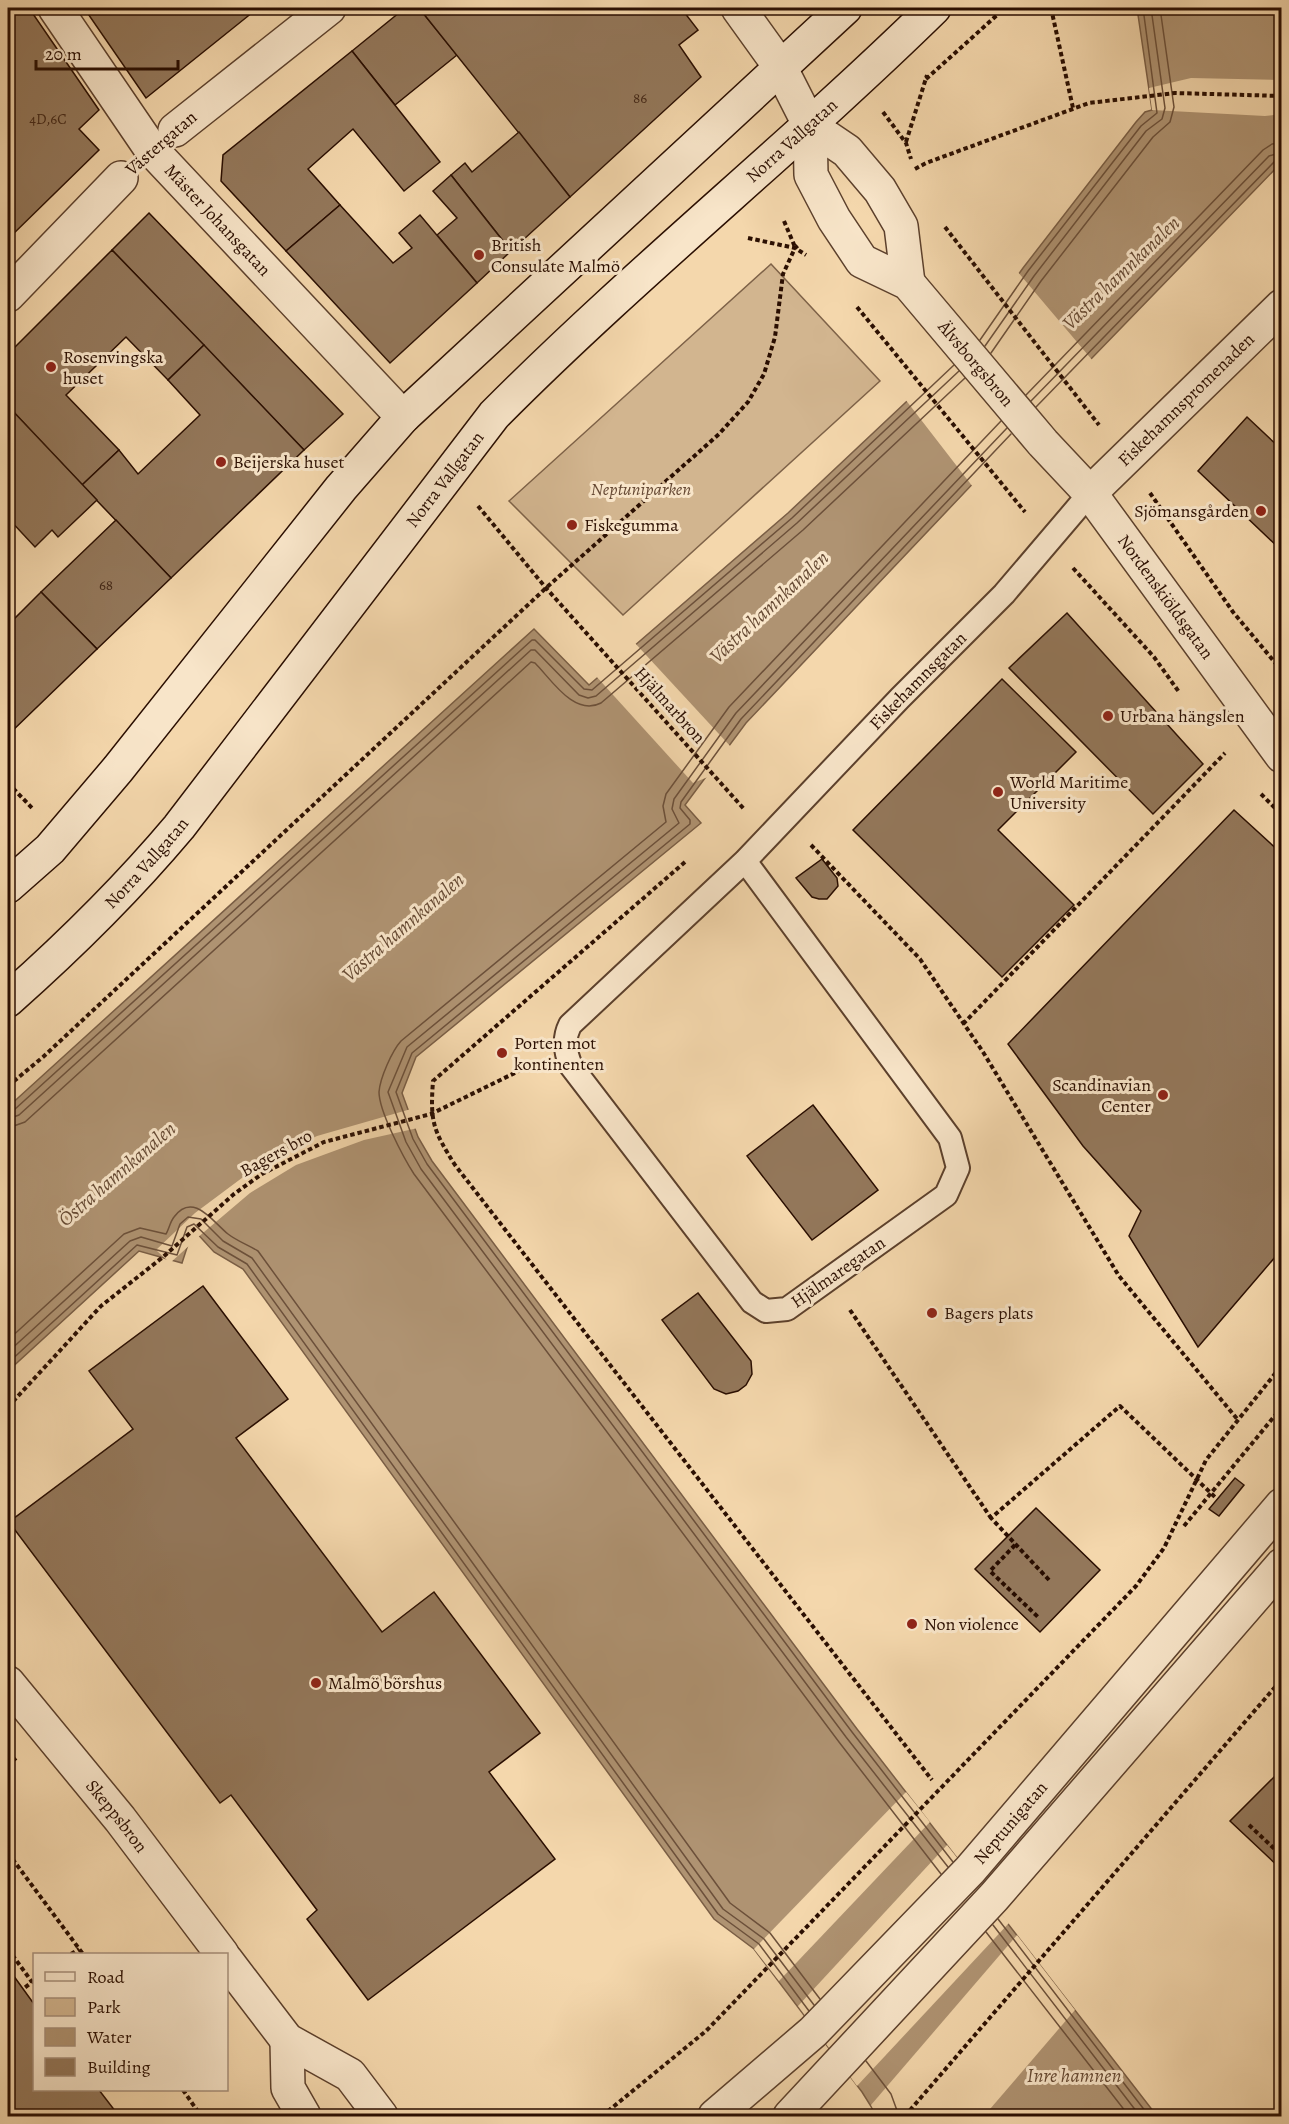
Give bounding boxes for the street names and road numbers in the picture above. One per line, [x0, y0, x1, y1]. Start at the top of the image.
street label: Norra Vallgatan [741, 93, 843, 188]
street label: Västergatan [119, 105, 202, 181]
street label: Mäster Johansgatan [159, 159, 277, 281]
street label: Älvsborgsbron [932, 315, 1019, 412]
street label: Fiskehamnspromenaden [1112, 327, 1260, 472]
street label: Norra Vallgatan [400, 426, 489, 533]
street label: Nordenskiöldsgatan [1112, 530, 1219, 664]
street label: Fiskehamnsgatan [864, 626, 972, 735]
street label: Hjälmarbron [629, 661, 711, 749]
street label: Norra Vallgatan [99, 812, 194, 914]
street label: Bagers bro [236, 1123, 316, 1183]
street label: Hjälmaregatan [786, 1230, 890, 1313]
street label: Skeppsbron [80, 1775, 153, 1858]
street label: Neptunigatan [968, 1776, 1053, 1869]

